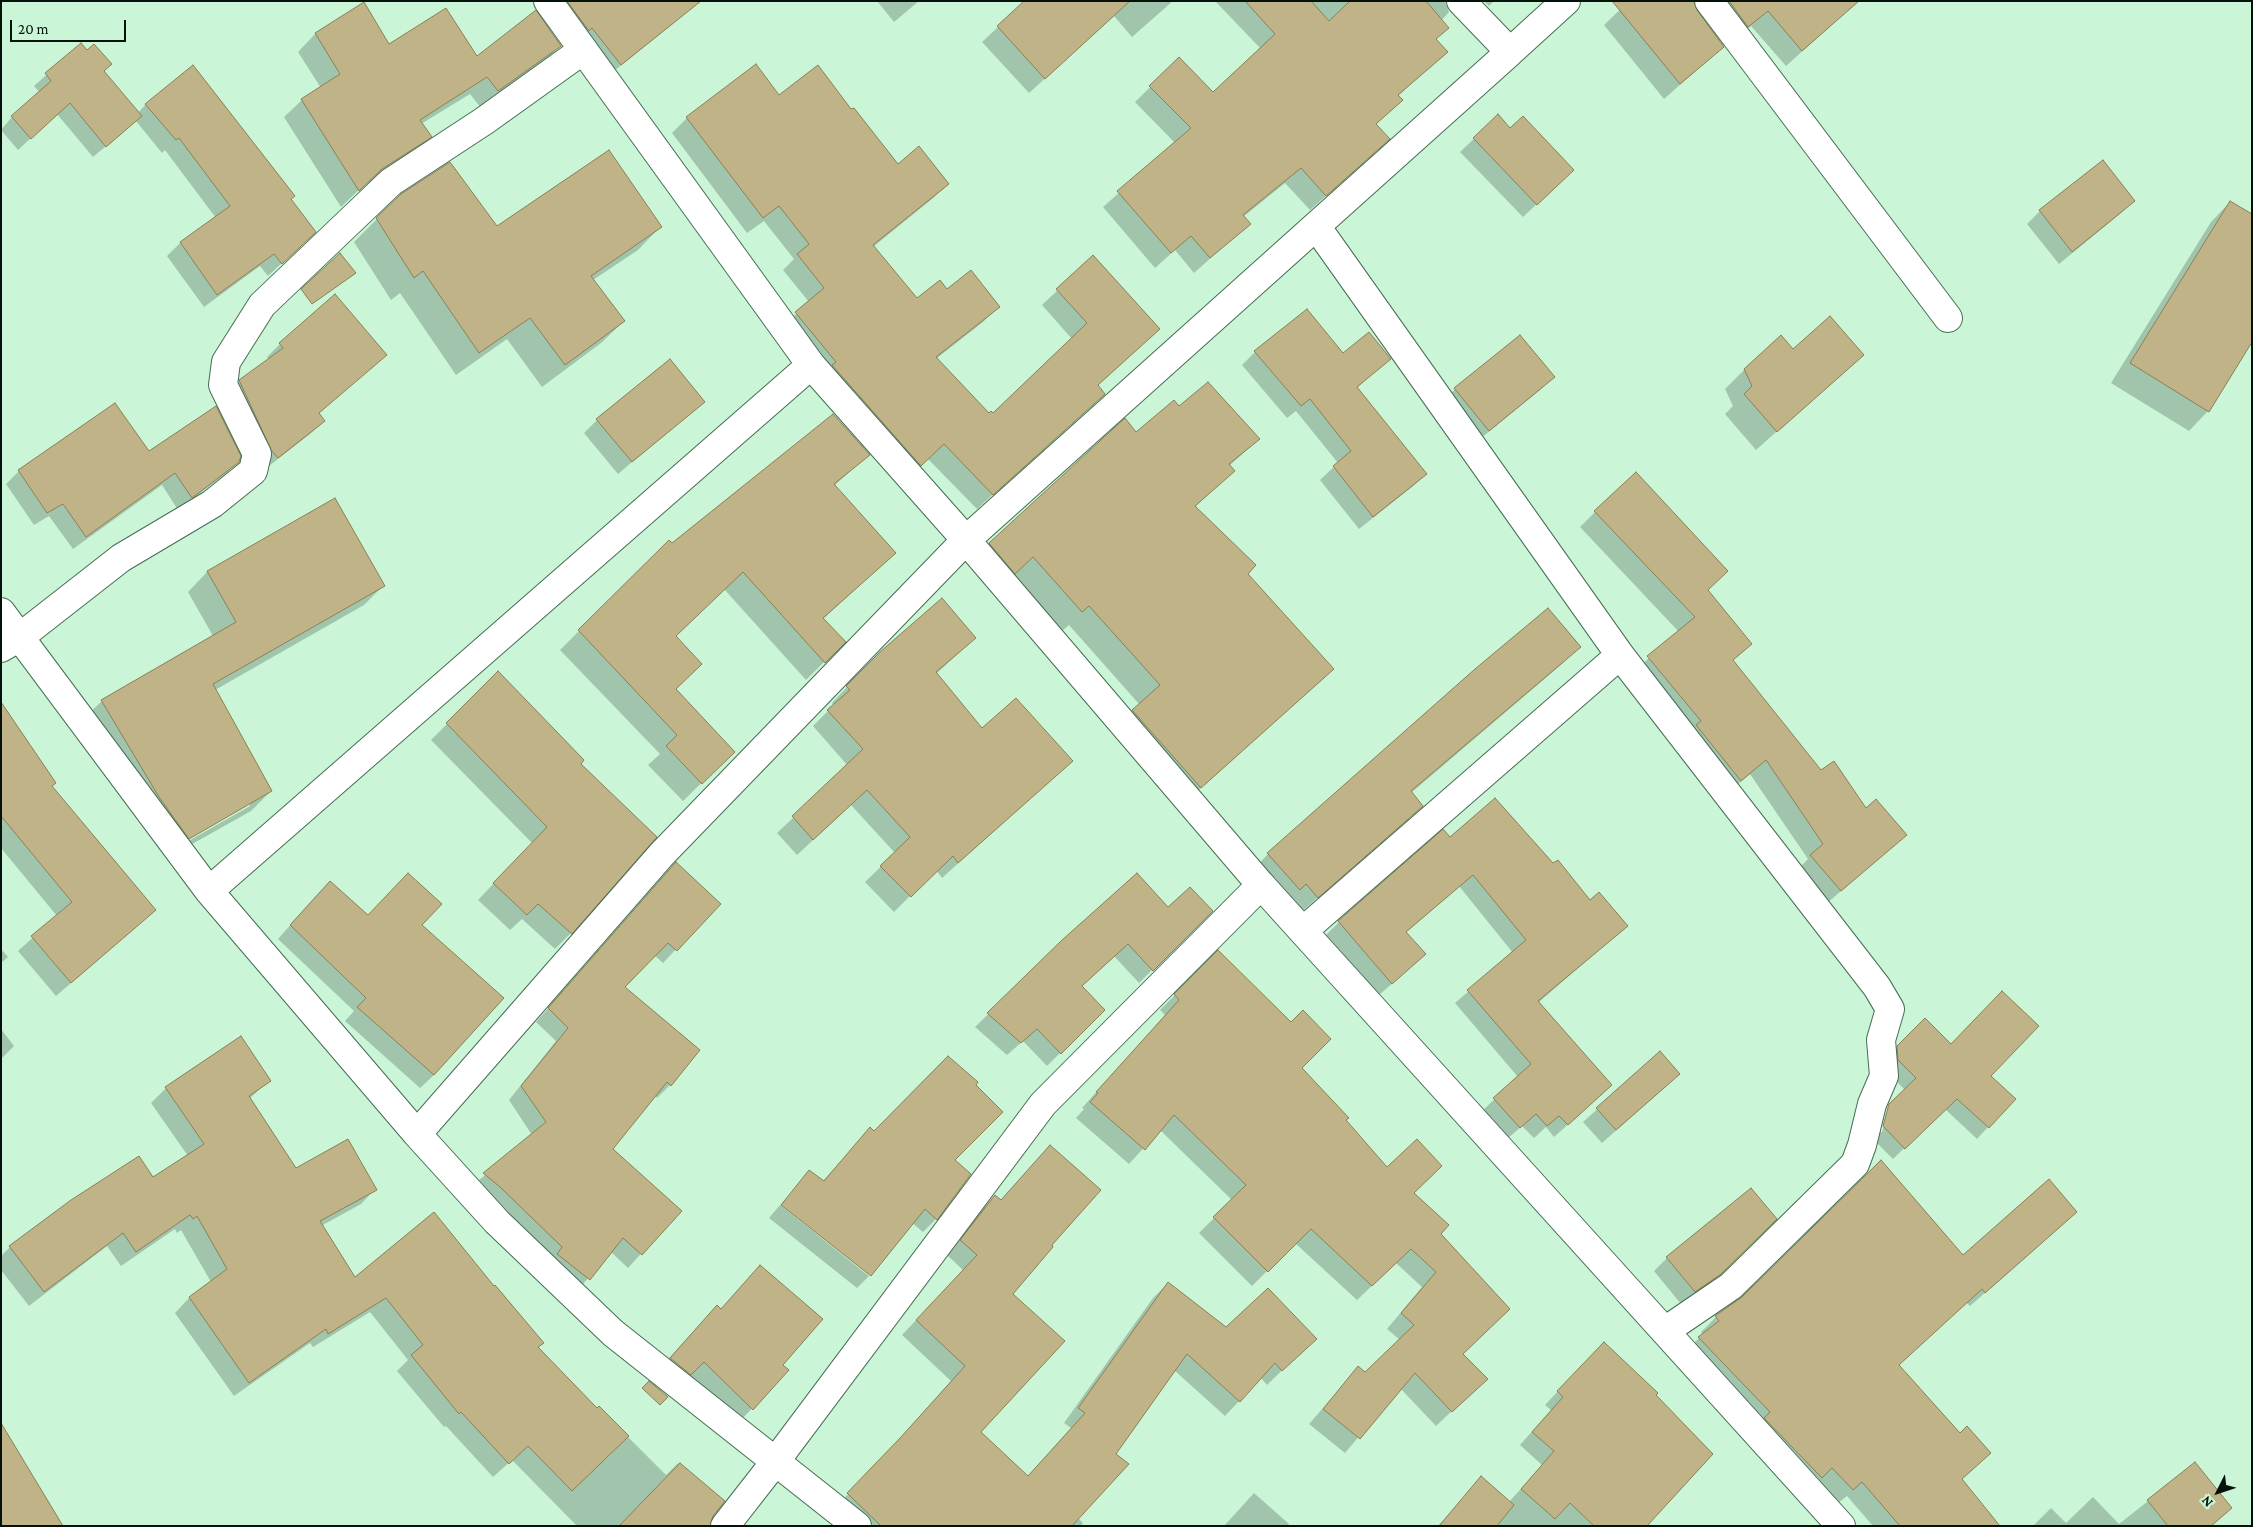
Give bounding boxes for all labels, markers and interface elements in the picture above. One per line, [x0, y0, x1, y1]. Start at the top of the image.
scale bar [12, 10, 129, 42]
text: 20 m [18, 21, 49, 37]
north arrow [2193, 1467, 2243, 1517]
text: N [2198, 1493, 2216, 1511]

